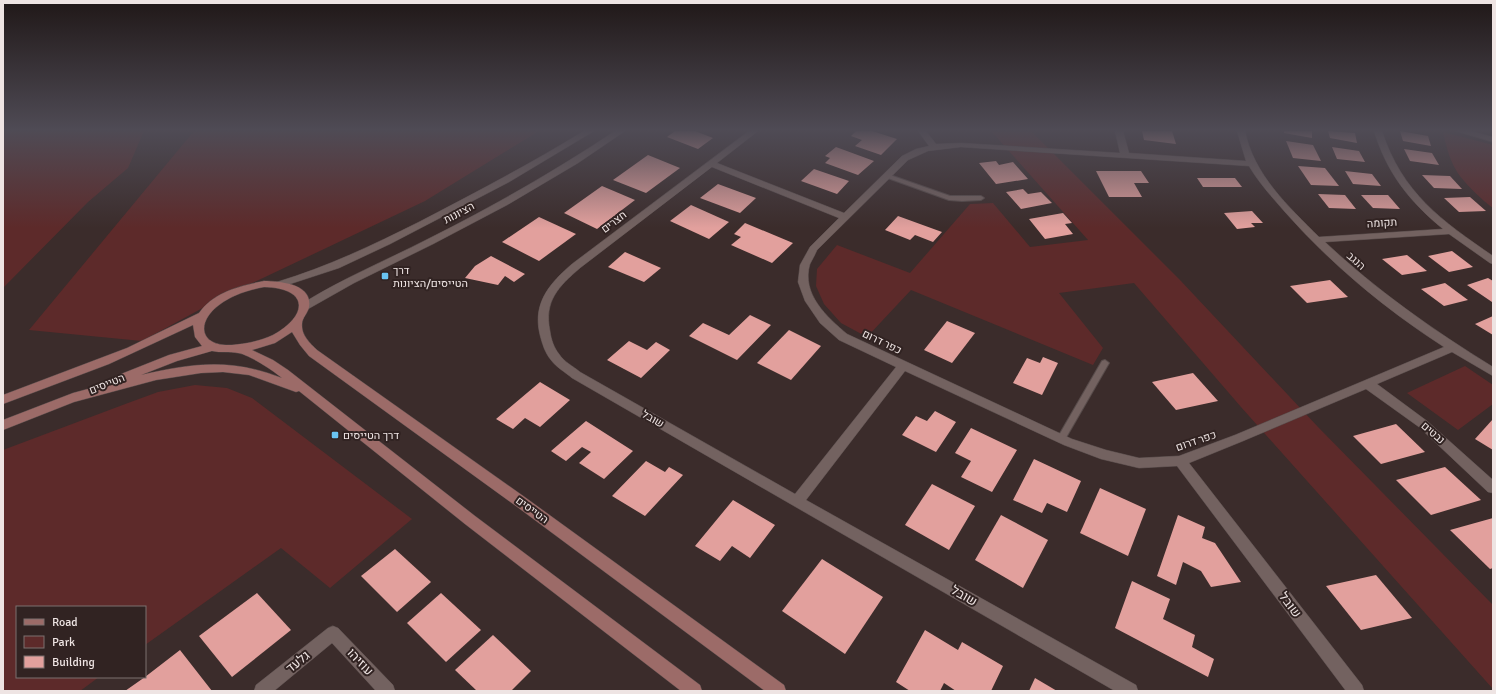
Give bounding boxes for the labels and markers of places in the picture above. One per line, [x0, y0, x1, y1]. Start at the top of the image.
place label: דרך הטייסים/הציונות [393, 264, 468, 290]
marker: דרך הטייסים/הציונות [380, 271, 390, 281]
place label: דרך הטייסים [343, 429, 399, 442]
marker: דרך הטייסים [330, 430, 340, 440]

